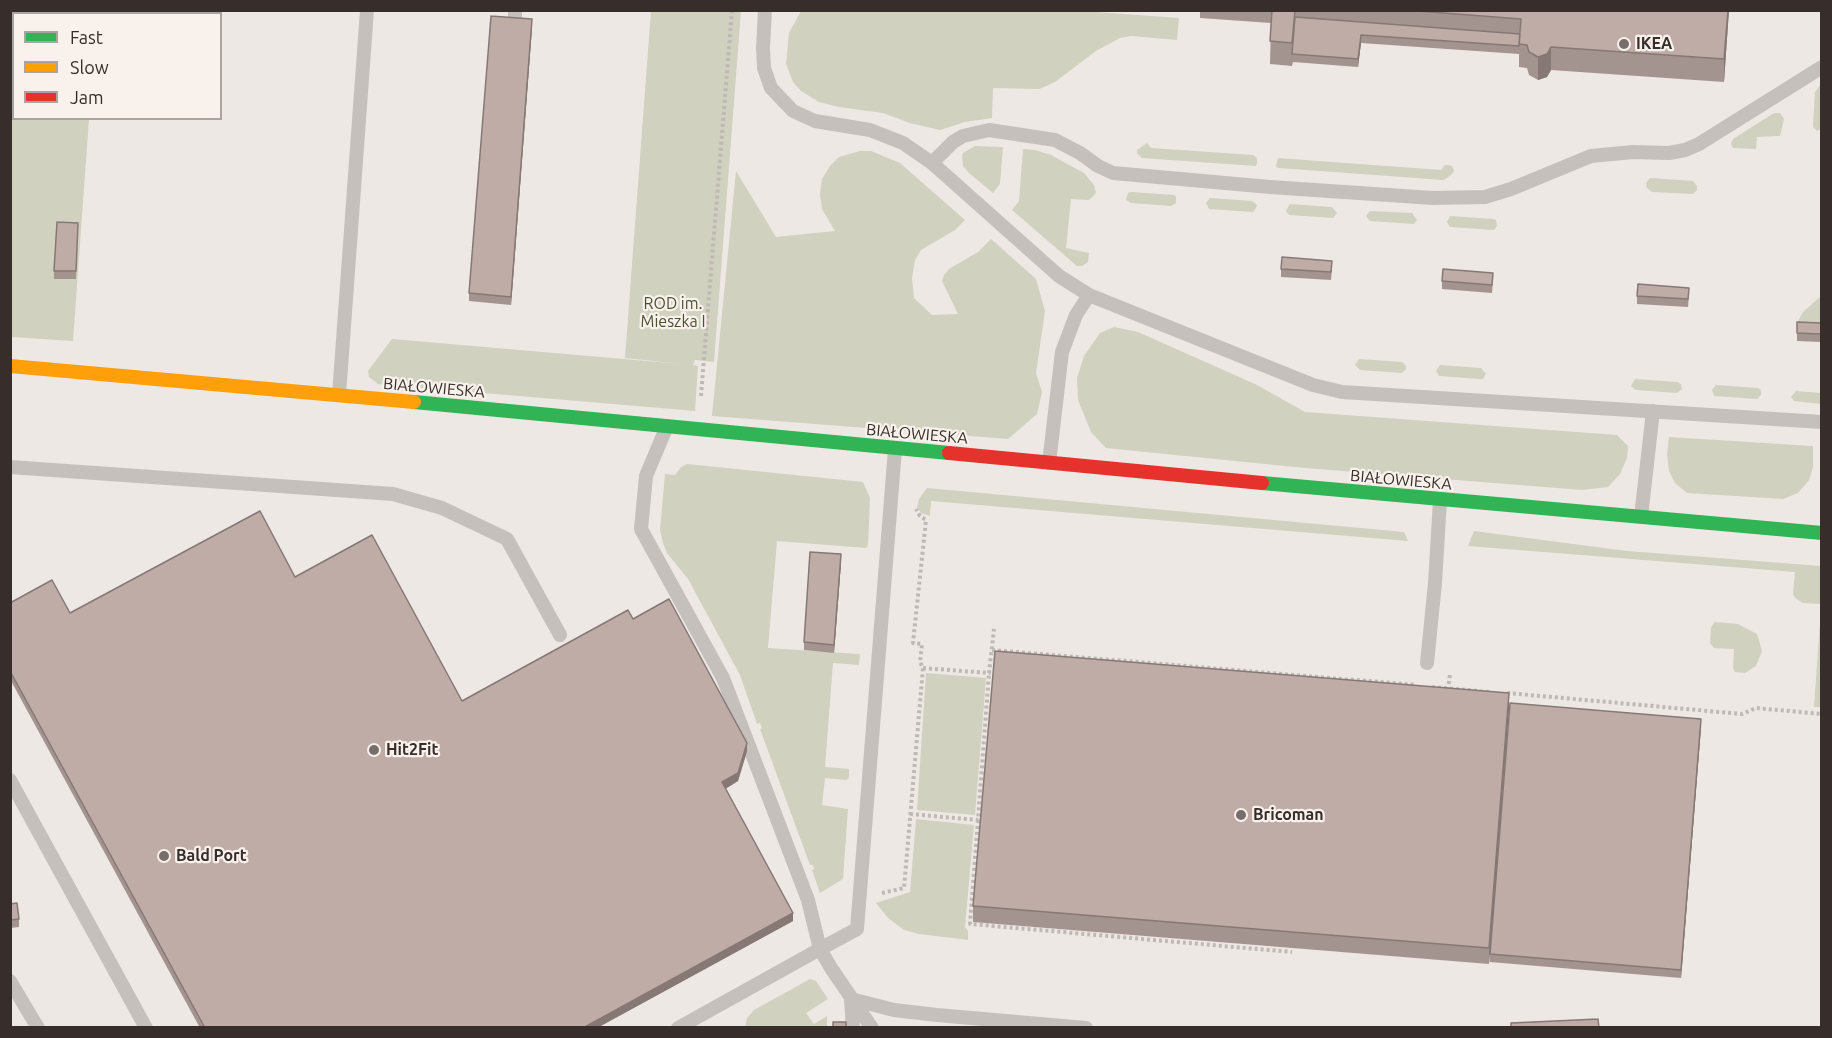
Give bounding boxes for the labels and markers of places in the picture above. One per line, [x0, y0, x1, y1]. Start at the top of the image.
place label: IKEA [1636, 34, 1672, 54]
marker: IKEA [1617, 37, 1631, 51]
place label: Hit2Fit [386, 740, 438, 760]
marker: Hit2Fit [367, 743, 381, 757]
place label: Bricoman [1253, 805, 1324, 825]
marker: Bricoman [1234, 808, 1248, 822]
place label: Bald Port [176, 846, 247, 866]
marker: Bald Port [157, 849, 171, 863]

